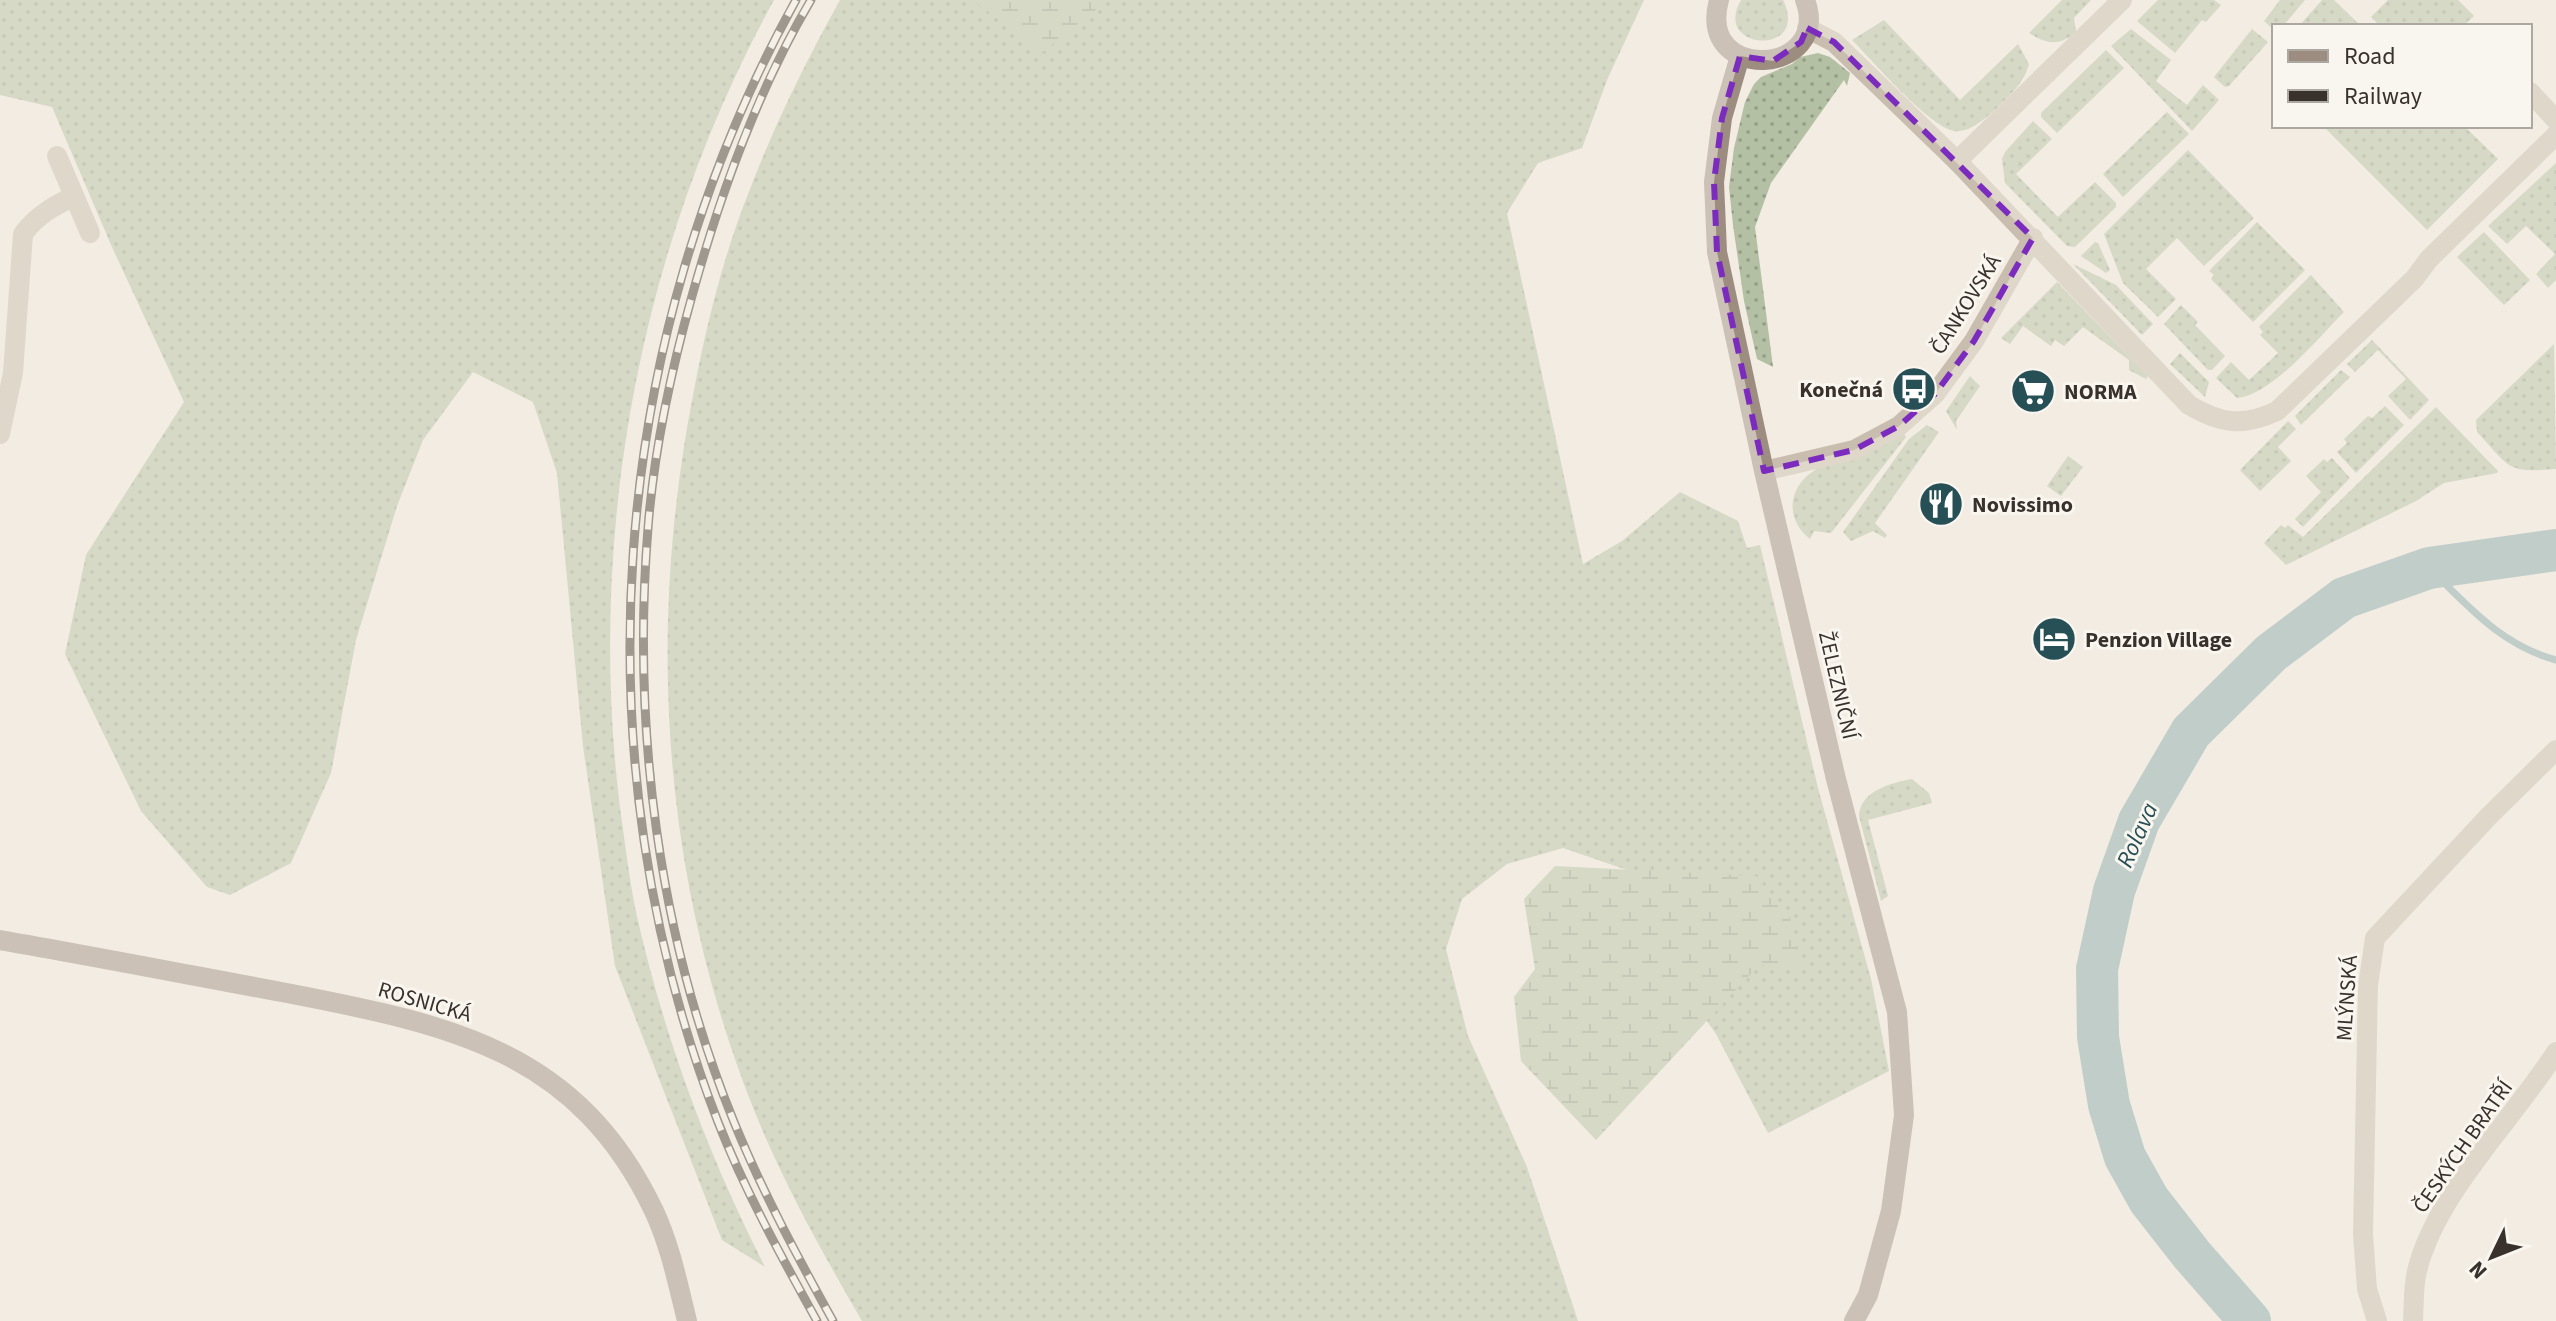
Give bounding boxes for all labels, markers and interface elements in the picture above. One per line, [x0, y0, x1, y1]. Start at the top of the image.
legend [2272, 24, 2532, 128]
text: Road [2344, 39, 2396, 74]
text: Railway [2344, 79, 2422, 114]
street label: ČANKOVSKÁ [1922, 248, 2009, 361]
bus stop icon: Konečná [1890, 365, 1938, 413]
supermarket icon: NORMA [2009, 367, 2057, 415]
place label: Konečná [1799, 374, 1883, 406]
place label: NORMA [2064, 376, 2137, 408]
restaurant icon: Novissimo [1917, 480, 1965, 528]
place label: Novissimo [1972, 489, 2073, 521]
hotel icon: Penzion Village [2030, 615, 2078, 663]
place label: Penzion Village [2085, 624, 2232, 656]
street label: ŽELEZNIČNÍ [1810, 628, 1866, 744]
water label: Rolava [2108, 797, 2167, 873]
street label: MLÝNSKÁ [2328, 954, 2366, 1042]
street label: ROSNICKÁ [374, 973, 475, 1031]
street label: ČESKÝCH BRATŘÍ [2405, 1073, 2521, 1220]
north arrow [2452, 1217, 2532, 1297]
text: N [2461, 1254, 2495, 1286]

